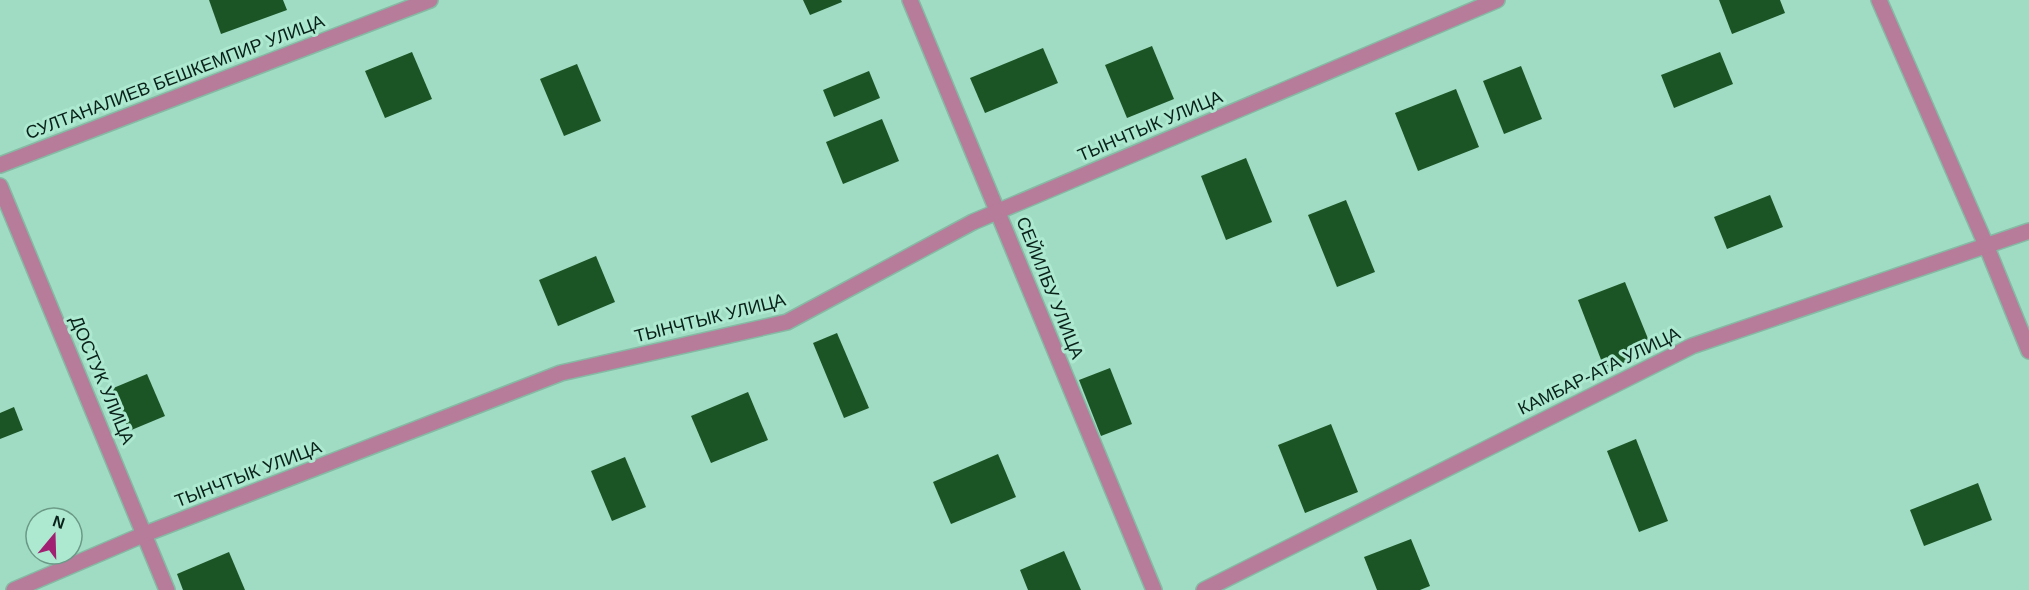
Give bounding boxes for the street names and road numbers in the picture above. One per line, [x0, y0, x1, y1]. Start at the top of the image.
street label: СУЛТАНАЛИЕВ БЕШКЕМПИР УЛИЦА [23, 11, 327, 143]
street label: ТЫНЧТЫК УЛИЦА [1075, 86, 1225, 166]
street label: СЕЙИЛБУ УЛИЦА [1012, 214, 1089, 362]
street label: ТЫНЧТЫК УЛИЦА [632, 290, 788, 346]
street label: ДОСТУК УЛИЦА [66, 313, 138, 447]
street label: КАМБАР-АТА УЛИЦА [1515, 323, 1683, 419]
street label: ТЫНЧТЫК УЛИЦА [172, 437, 324, 511]

